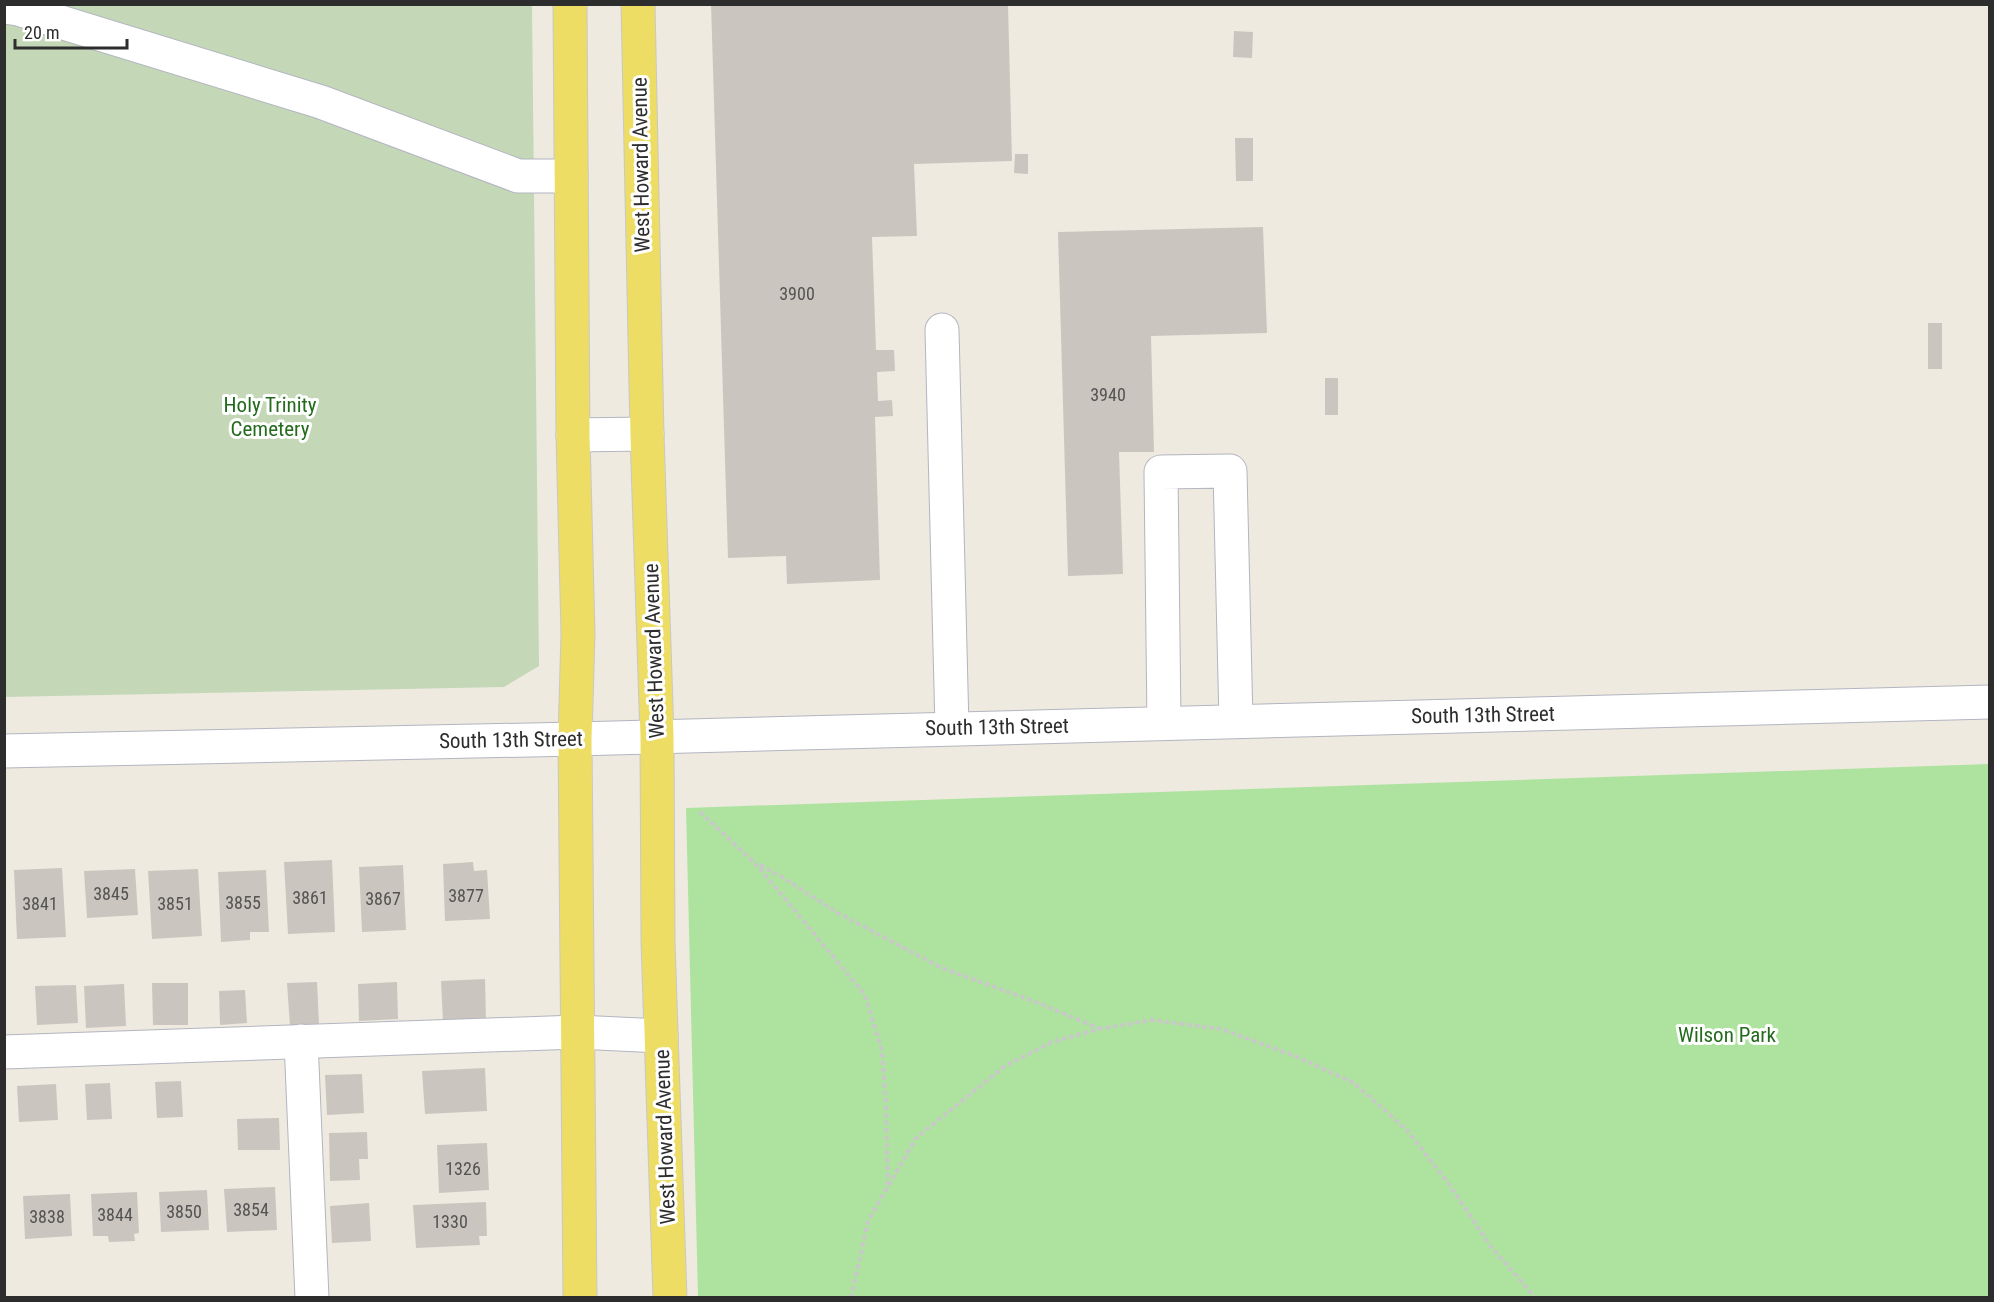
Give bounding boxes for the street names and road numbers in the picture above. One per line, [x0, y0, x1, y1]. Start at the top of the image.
street label: West Howard Avenue [627, 77, 655, 253]
street label: West Howard Avenue [639, 563, 669, 739]
street label: South 13th Street [1411, 702, 1555, 728]
street label: South 13th Street [925, 714, 1069, 740]
street label: South 13th Street [439, 727, 583, 753]
street label: West Howard Avenue [650, 1049, 680, 1225]

